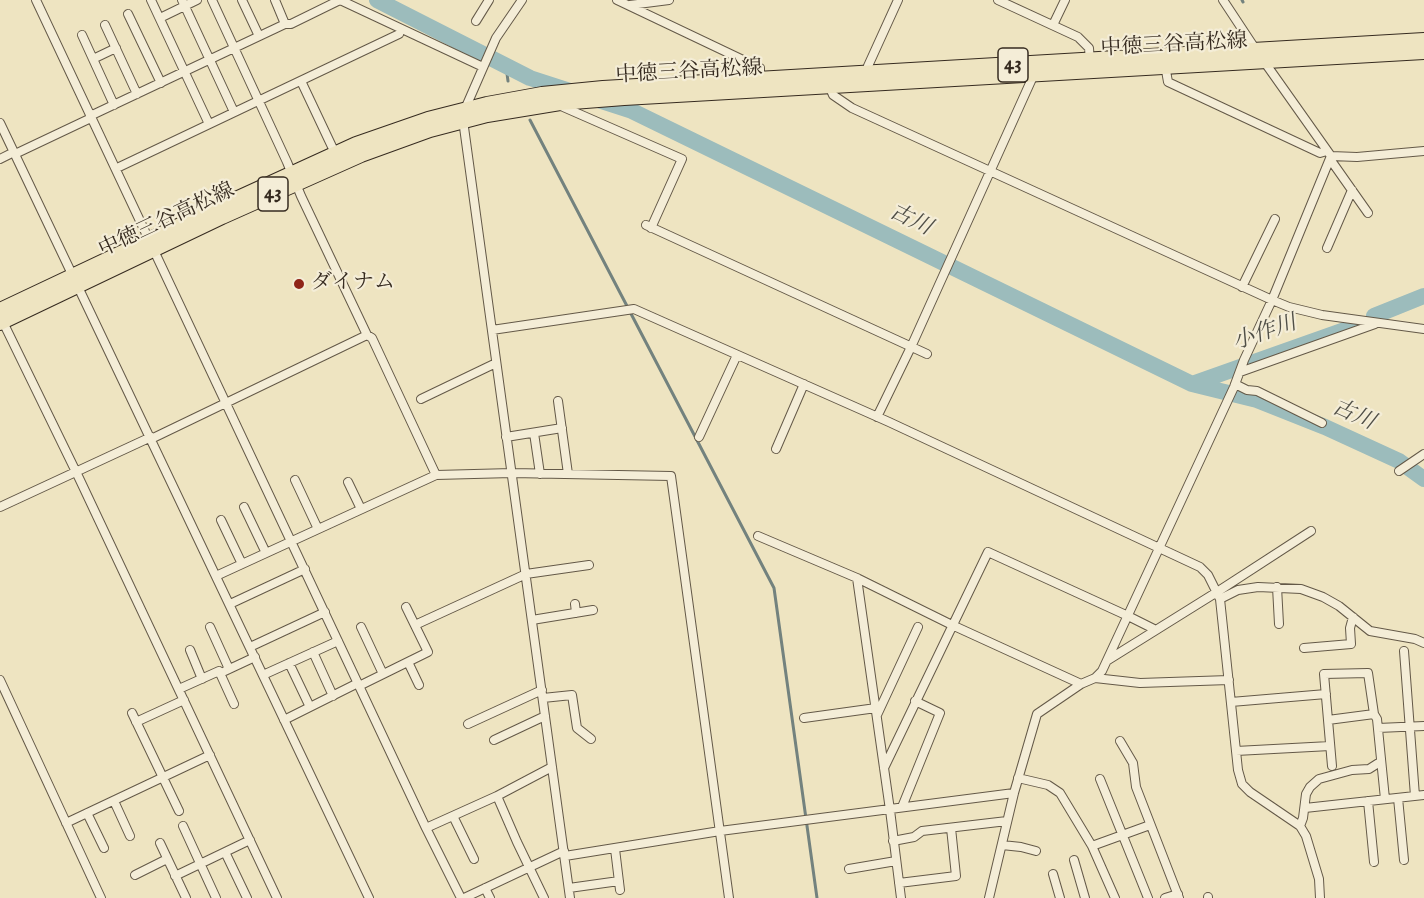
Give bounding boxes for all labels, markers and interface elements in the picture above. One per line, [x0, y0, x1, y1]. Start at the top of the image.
street label: 中徳三谷高松線 [1100, 30, 1248, 62]
road number: 43 [998, 48, 1028, 82]
street label: 中徳三谷高松線 [615, 57, 763, 89]
road number: 43 [258, 177, 288, 211]
street label: 中徳三谷高松線 [95, 179, 239, 263]
water label: 古川 [884, 199, 936, 243]
place label: ダイナム [311, 271, 395, 297]
marker: ダイナム [292, 277, 306, 291]
water label: 小作川 [1230, 311, 1300, 357]
water label: 古川 [1328, 395, 1378, 437]

